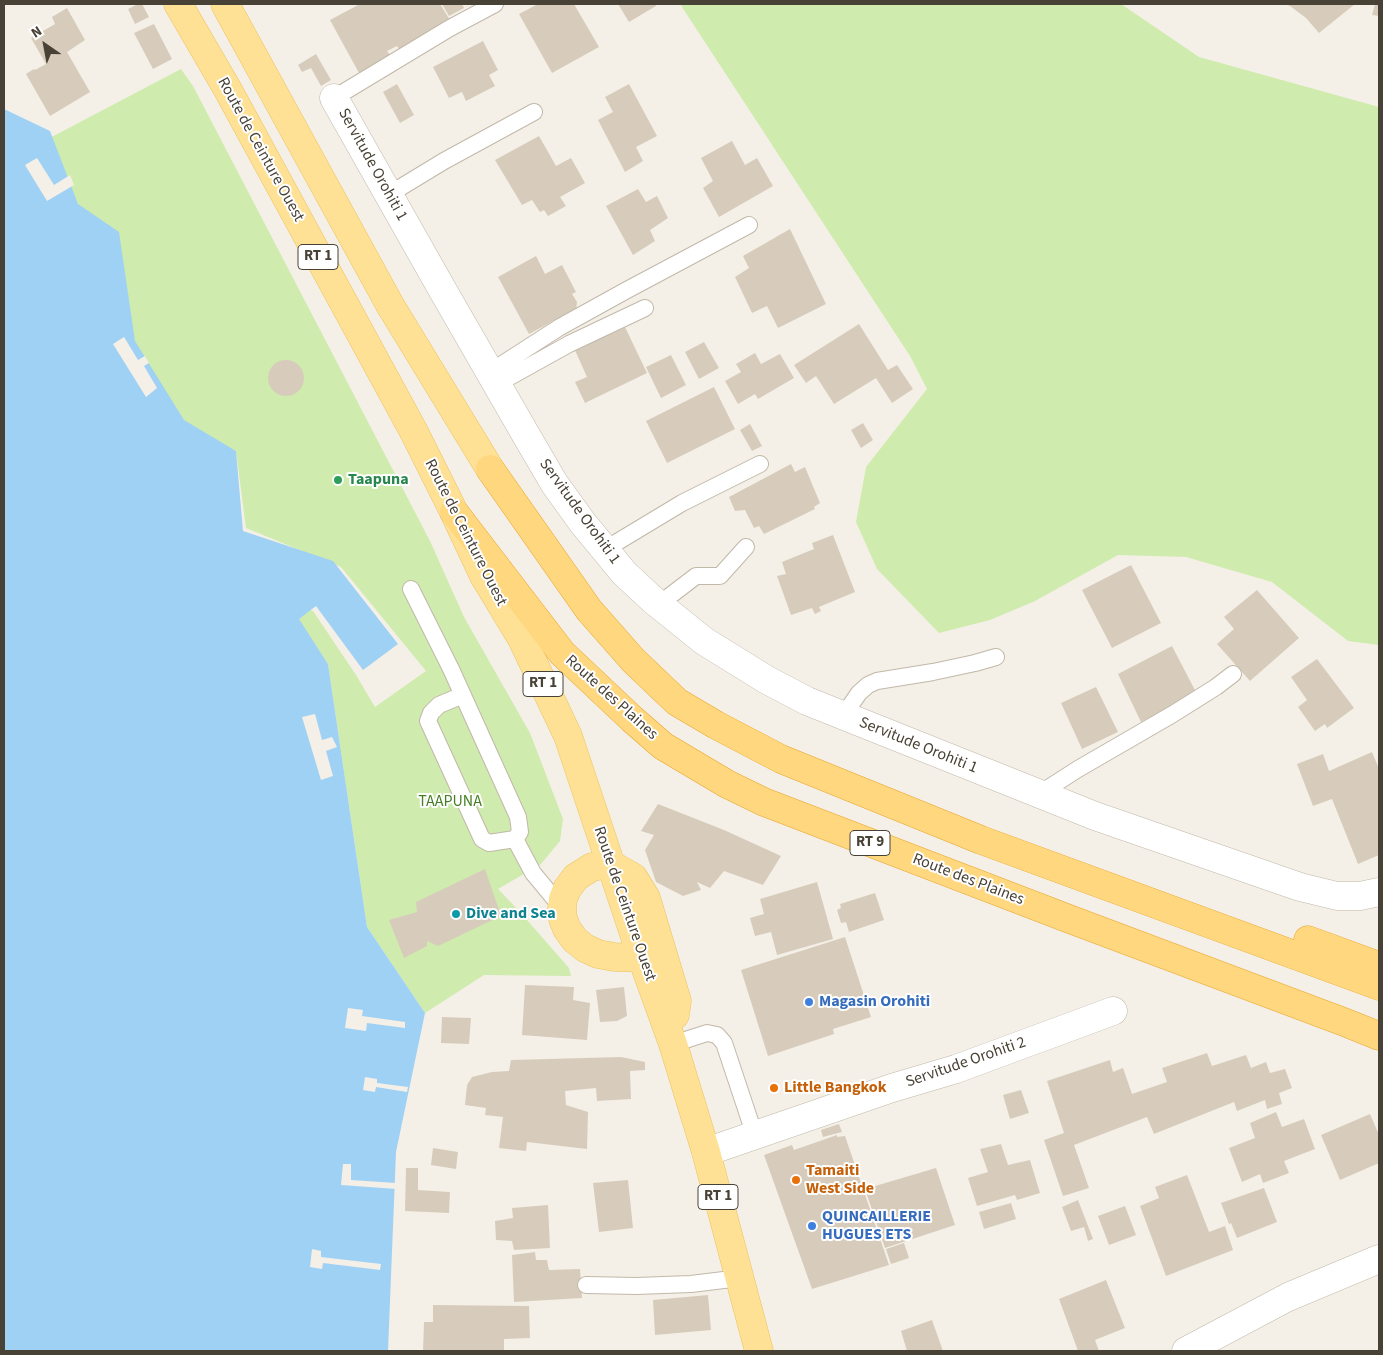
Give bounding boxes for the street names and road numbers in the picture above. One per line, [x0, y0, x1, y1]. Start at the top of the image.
street label: Route de Ceinture Ouest [212, 74, 308, 226]
street label: Servitude Orohiti 1 [333, 105, 411, 225]
road number: RT 1 [298, 244, 338, 270]
street label: Servitude Orohiti 1 [534, 455, 624, 569]
street label: Route de Ceinture Ouest [420, 456, 510, 610]
street label: Route des Plaines [561, 651, 661, 745]
road number: RT 1 [523, 672, 563, 696]
street label: Servitude Orohiti 1 [856, 714, 980, 778]
street label: Route de Ceinture Ouest [589, 824, 659, 984]
road number: RT 9 [850, 830, 890, 856]
street label: Route des Plaines [910, 850, 1026, 910]
street label: Servitude Orohiti 2 [903, 1033, 1029, 1093]
road number: RT 1 [698, 1184, 738, 1210]

